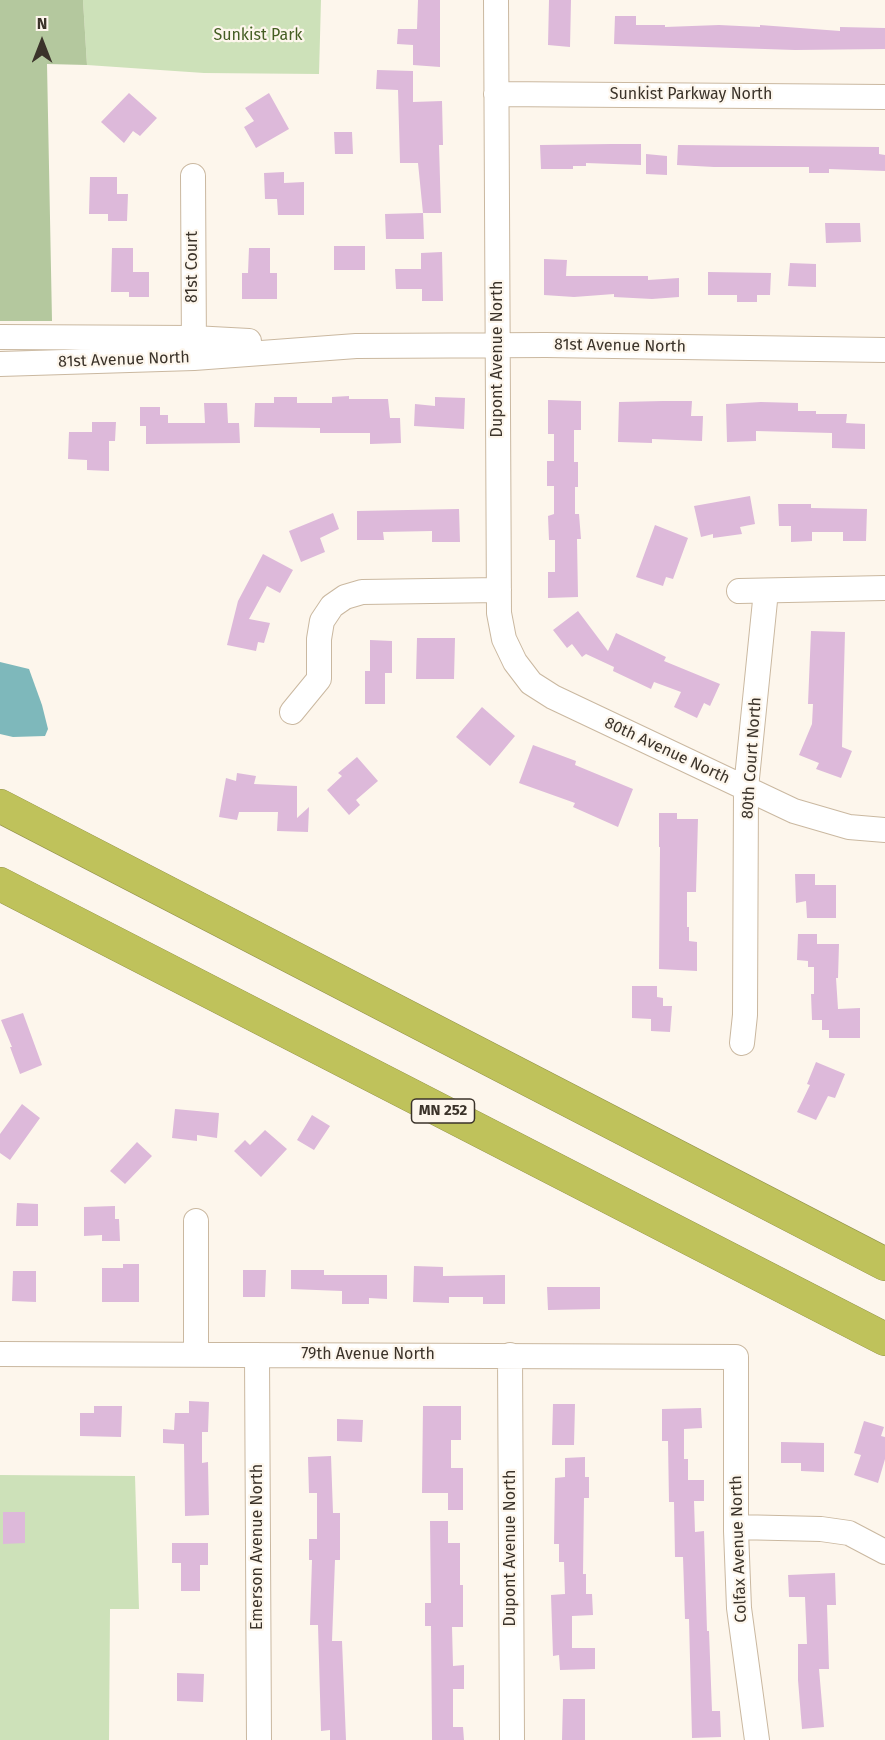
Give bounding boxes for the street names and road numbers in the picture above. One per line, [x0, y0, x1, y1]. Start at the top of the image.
street label: Sunkist Parkway North [610, 85, 772, 105]
street label: 81st Court [183, 231, 203, 303]
street label: Dupont Avenue North [488, 281, 508, 437]
street label: 81st Avenue North [554, 335, 686, 357]
street label: 81st Avenue North [58, 348, 190, 372]
street label: 80th Court North [738, 696, 766, 820]
street label: 80th Avenue North [601, 714, 733, 788]
road number: MN 252 [412, 1099, 474, 1123]
street label: 79th Avenue North [301, 1345, 435, 1365]
street label: Emerson Avenue North [248, 1464, 268, 1630]
street label: Dupont Avenue North [501, 1470, 521, 1626]
street label: Colfax Avenue North [727, 1475, 751, 1623]

